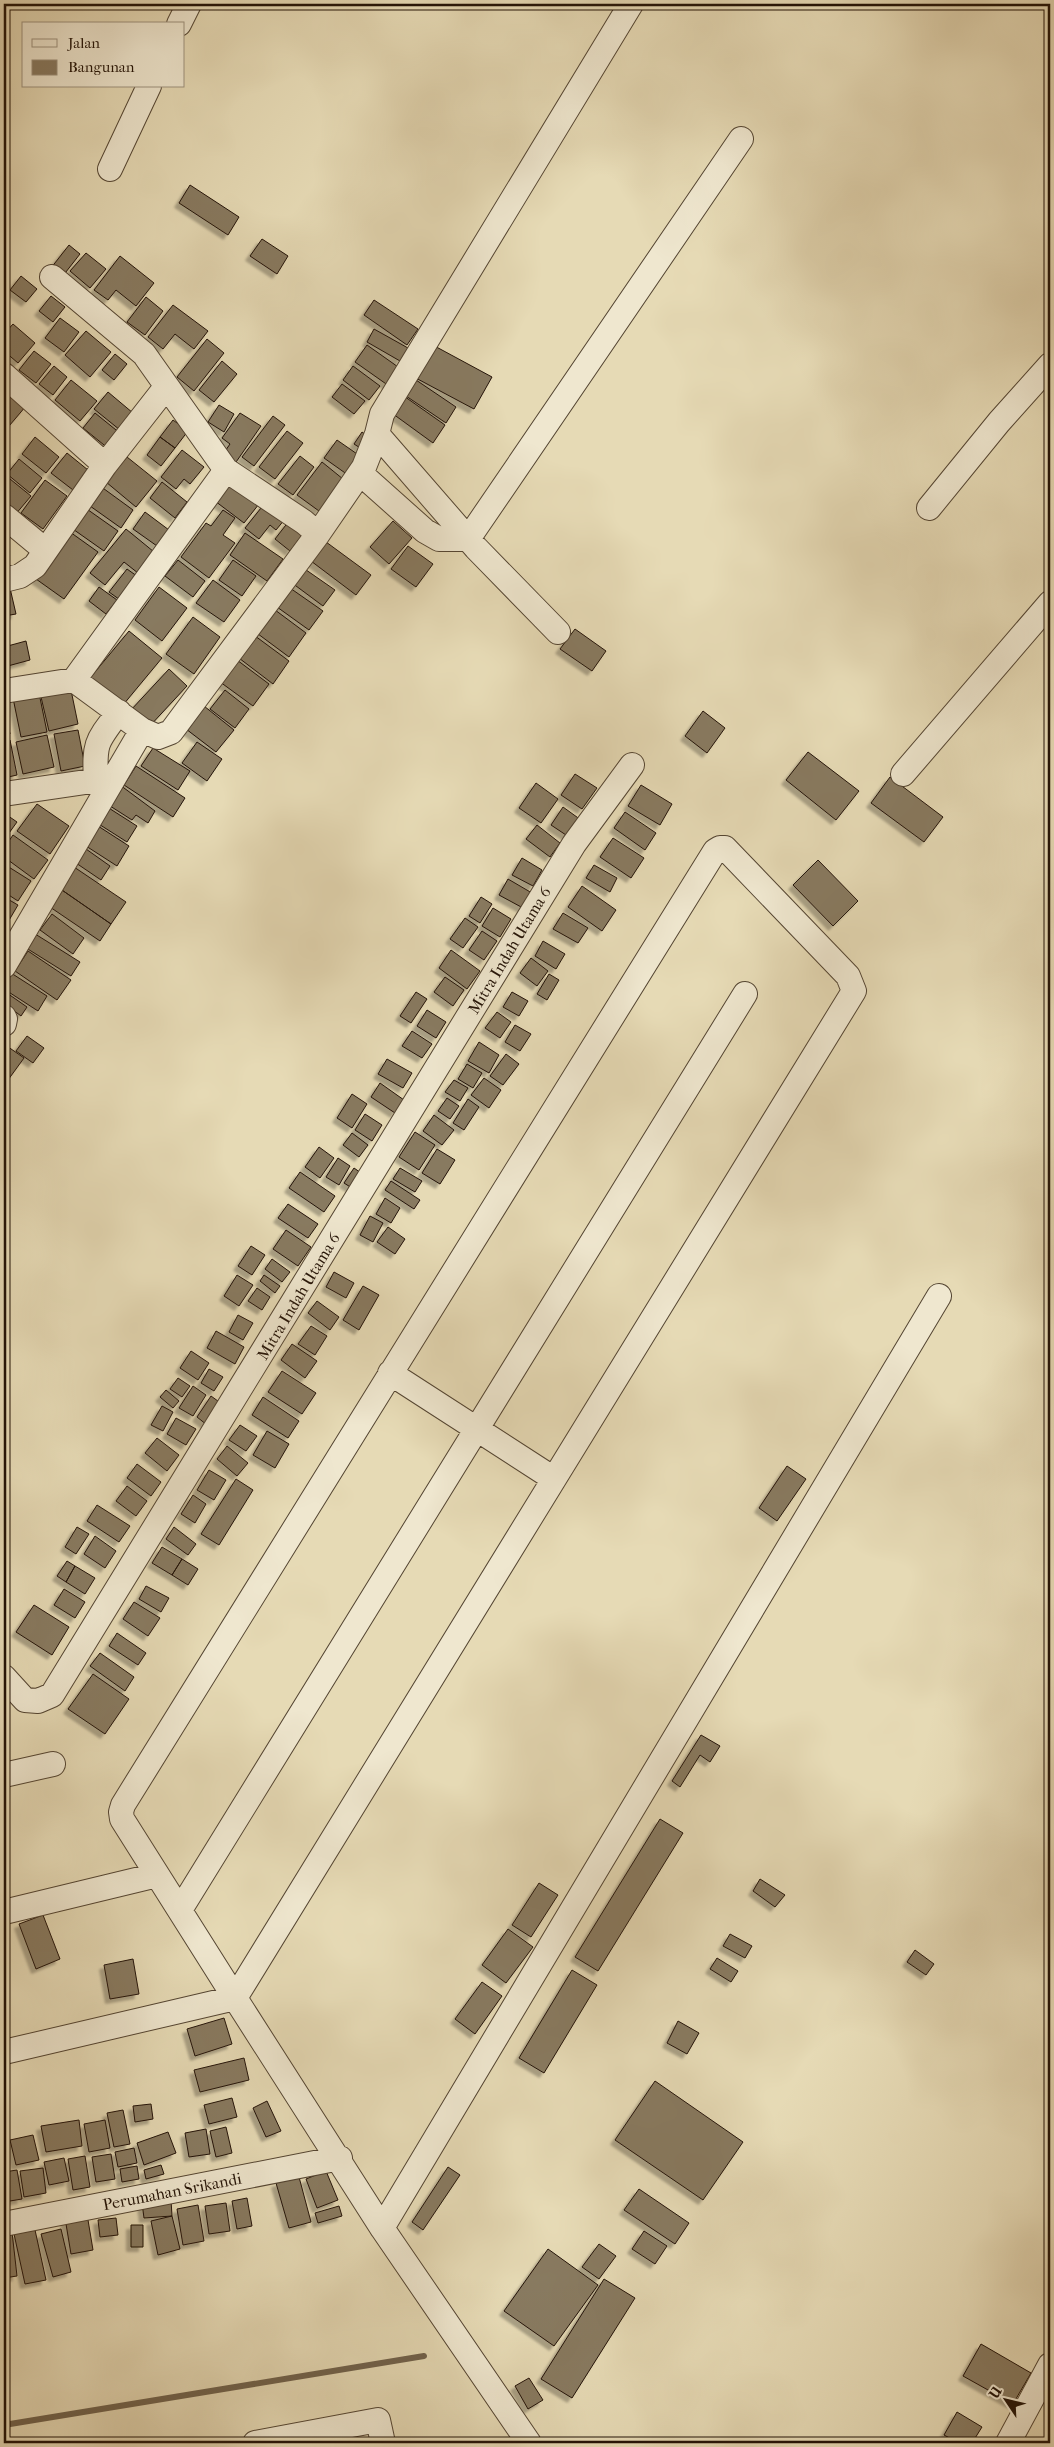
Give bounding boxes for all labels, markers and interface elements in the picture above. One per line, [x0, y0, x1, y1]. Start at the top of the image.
legend [22, 22, 185, 88]
text: Jalan [67, 34, 100, 52]
text: Bangunan [68, 58, 135, 76]
street label: Mitra Indah Utama 6 [464, 883, 555, 1017]
street label: Mitra Indah Utama 6 [253, 1229, 344, 1363]
street label: Perumahan Srikandi [101, 2169, 243, 2214]
north arrow [982, 2374, 1032, 2424]
text: U [985, 2383, 1006, 2403]

